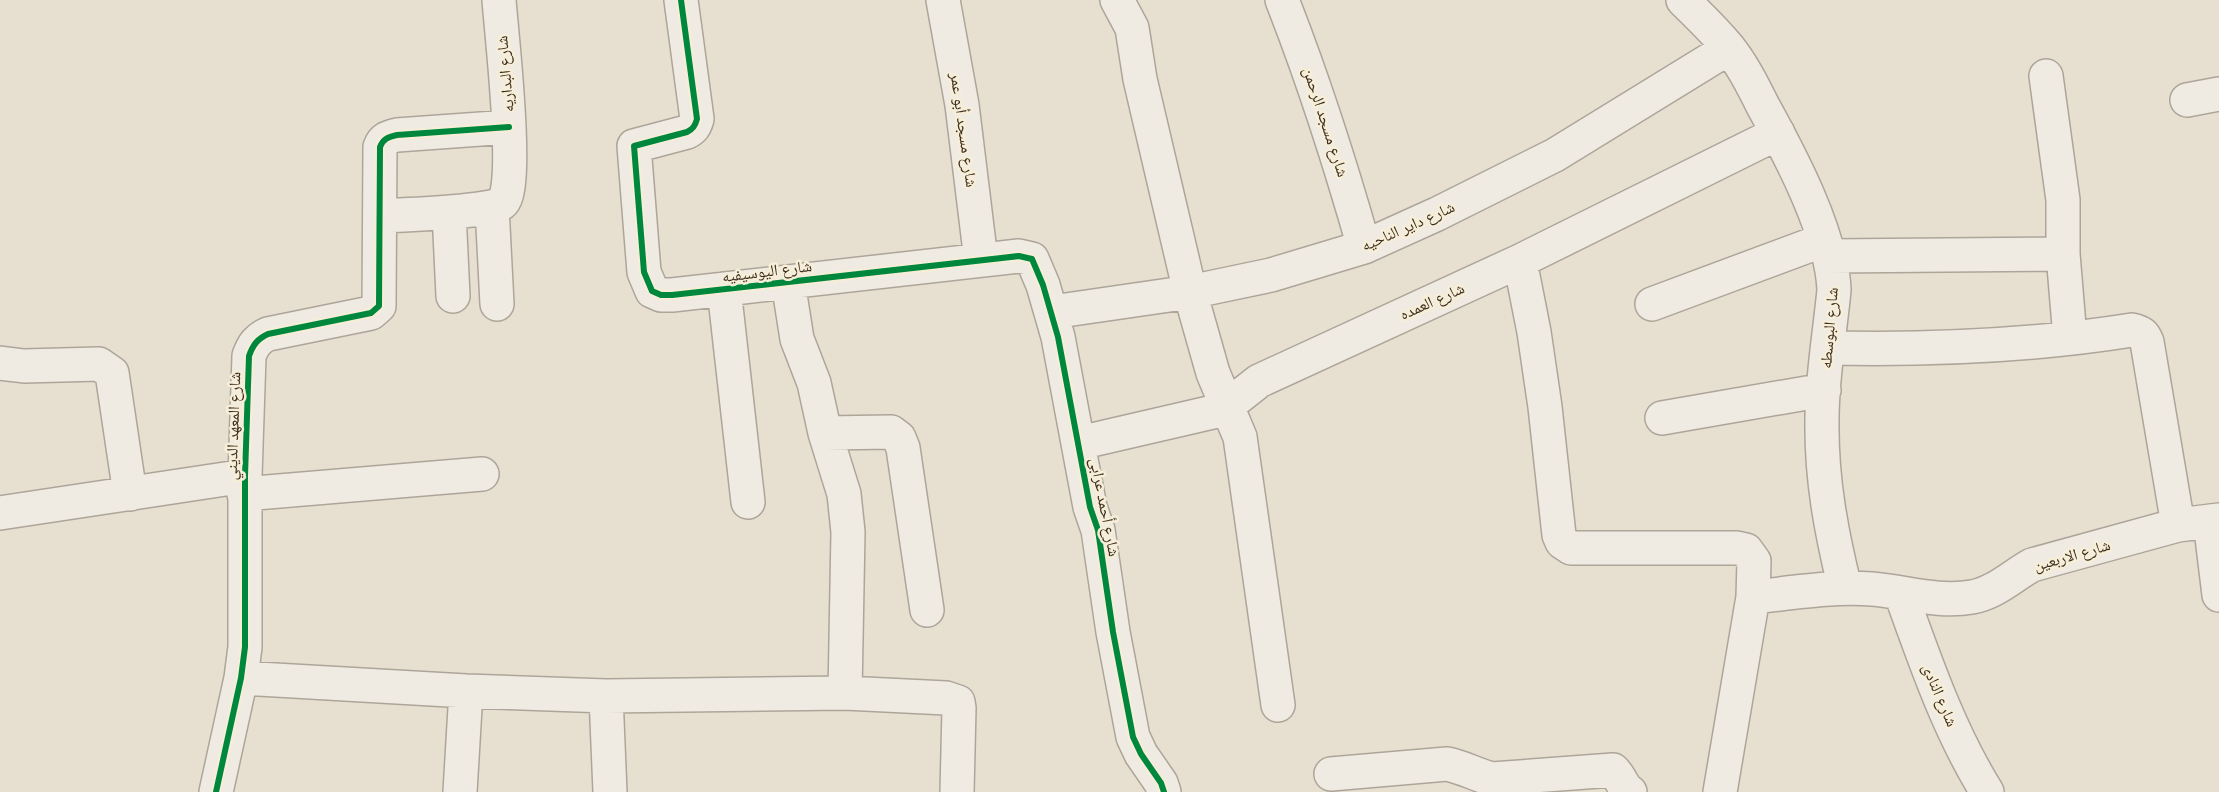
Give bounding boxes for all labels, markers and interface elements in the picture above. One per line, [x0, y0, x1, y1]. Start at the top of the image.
street label: شارع البداريه [493, 35, 519, 113]
street label: شارع مسجد الرحمن [1298, 65, 1352, 180]
street label: شارع مسجد أبو عمر [945, 71, 981, 189]
street label: شارع داير الناحيه [1359, 198, 1458, 256]
street label: شارع اليوسيفيه [721, 257, 813, 287]
street label: شارع العمده [1397, 279, 1468, 325]
street label: شارع البوسطه [1817, 287, 1843, 370]
street label: شارع المعهد الديني [223, 372, 247, 481]
street label: شارع أحمد عرابى [1085, 456, 1124, 558]
street label: شارع الاربعين [2032, 536, 2113, 576]
street label: شارع النادى [1917, 661, 1961, 730]

